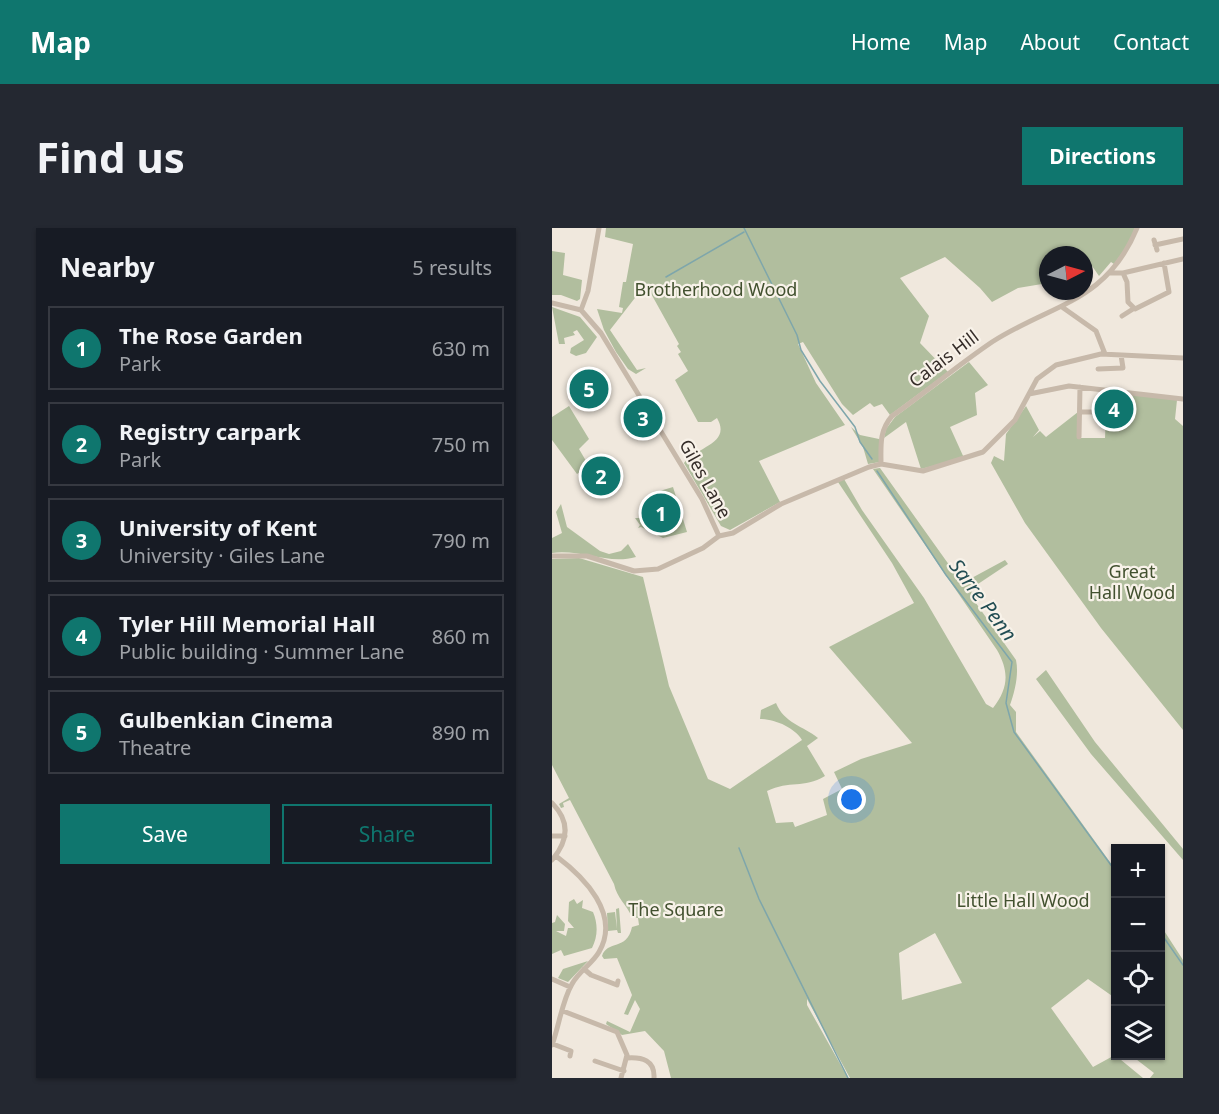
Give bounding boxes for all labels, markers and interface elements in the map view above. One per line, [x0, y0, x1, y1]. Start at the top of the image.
text: Map [30, 23, 91, 61]
text: Home [851, 28, 911, 56]
text: Map [944, 28, 987, 56]
text: About [1020, 28, 1080, 56]
text: Contact [1113, 28, 1189, 56]
button: Directions [1022, 127, 1183, 185]
text: Find us [36, 128, 185, 185]
north arrow [1039, 246, 1093, 300]
text: Nearby [60, 249, 155, 285]
text: 5 results [412, 254, 492, 281]
park label: Brotherhood Wood [635, 277, 797, 301]
text: The Rose Garden [119, 320, 303, 350]
street label: Calais Hill [904, 324, 983, 392]
text: 1 [76, 335, 87, 362]
text: 630 m [432, 335, 490, 362]
text: Park [119, 350, 161, 377]
pin: 5 [570, 366, 609, 412]
pin: 4 [1094, 386, 1134, 432]
pin: 3 [624, 396, 662, 441]
text: Registry carpark [119, 416, 301, 446]
text: 2 [76, 431, 87, 458]
text: 750 m [432, 431, 490, 458]
street label: Giles Lane [674, 435, 737, 522]
text: Park [119, 446, 161, 473]
pin: 2 [581, 454, 620, 498]
pin: 1 [642, 490, 680, 536]
text: University of Kent [119, 512, 317, 542]
text: 3 [76, 527, 87, 554]
text: 790 m [432, 527, 490, 554]
text: University · Giles Lane [119, 542, 325, 569]
water label: Sarre Penn [944, 553, 1023, 646]
park label: Great Hall Wood [1089, 559, 1175, 604]
text: Tyler Hill Memorial Hall [119, 608, 375, 638]
text: 4 [76, 623, 87, 650]
text: 860 m [432, 623, 490, 650]
text: Public building · Summer Lane [119, 638, 405, 665]
text: Gulbenkian Cinema [119, 704, 333, 734]
text: 5 [76, 719, 87, 746]
text: 890 m [432, 719, 490, 746]
text: Theatre [119, 734, 191, 761]
your location [837, 785, 866, 814]
button: Save [60, 804, 270, 864]
button: Share [282, 804, 492, 864]
map controls [1111, 844, 1165, 1060]
button: + [1111, 844, 1165, 898]
park label: Little Hall Wood [956, 888, 1090, 912]
park label: The Square [628, 897, 724, 921]
button: − [1111, 898, 1165, 952]
button: locate [1111, 952, 1165, 1006]
button: layers [1111, 1006, 1165, 1060]

